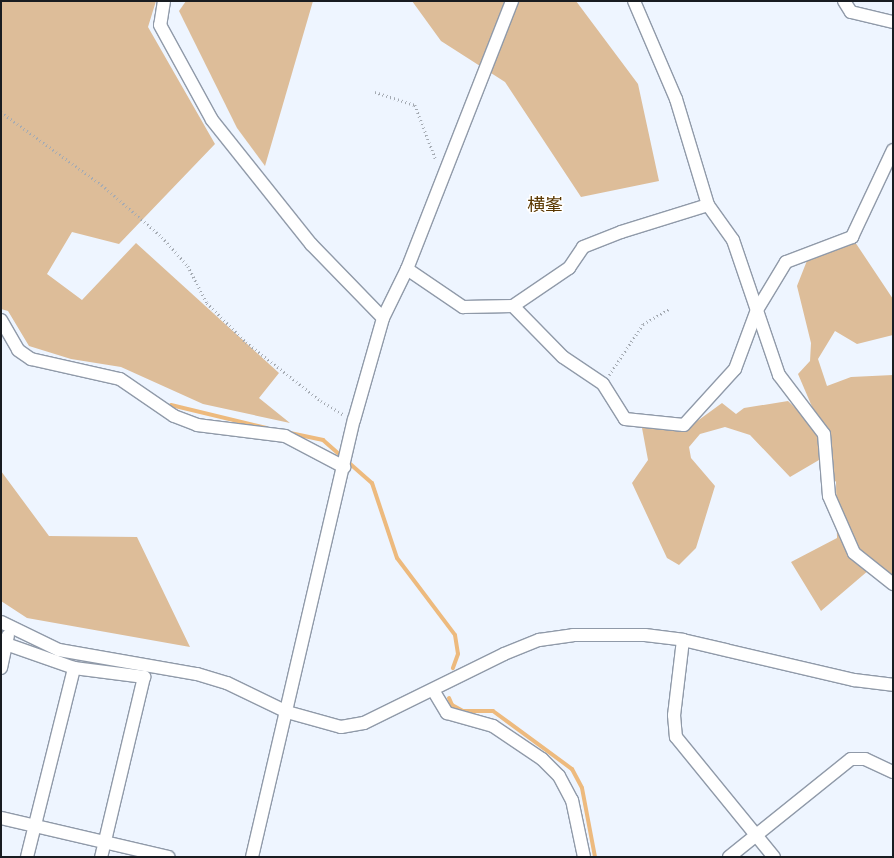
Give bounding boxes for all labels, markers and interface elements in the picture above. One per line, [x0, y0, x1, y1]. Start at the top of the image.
district label: 横峯 [527, 194, 563, 216]

